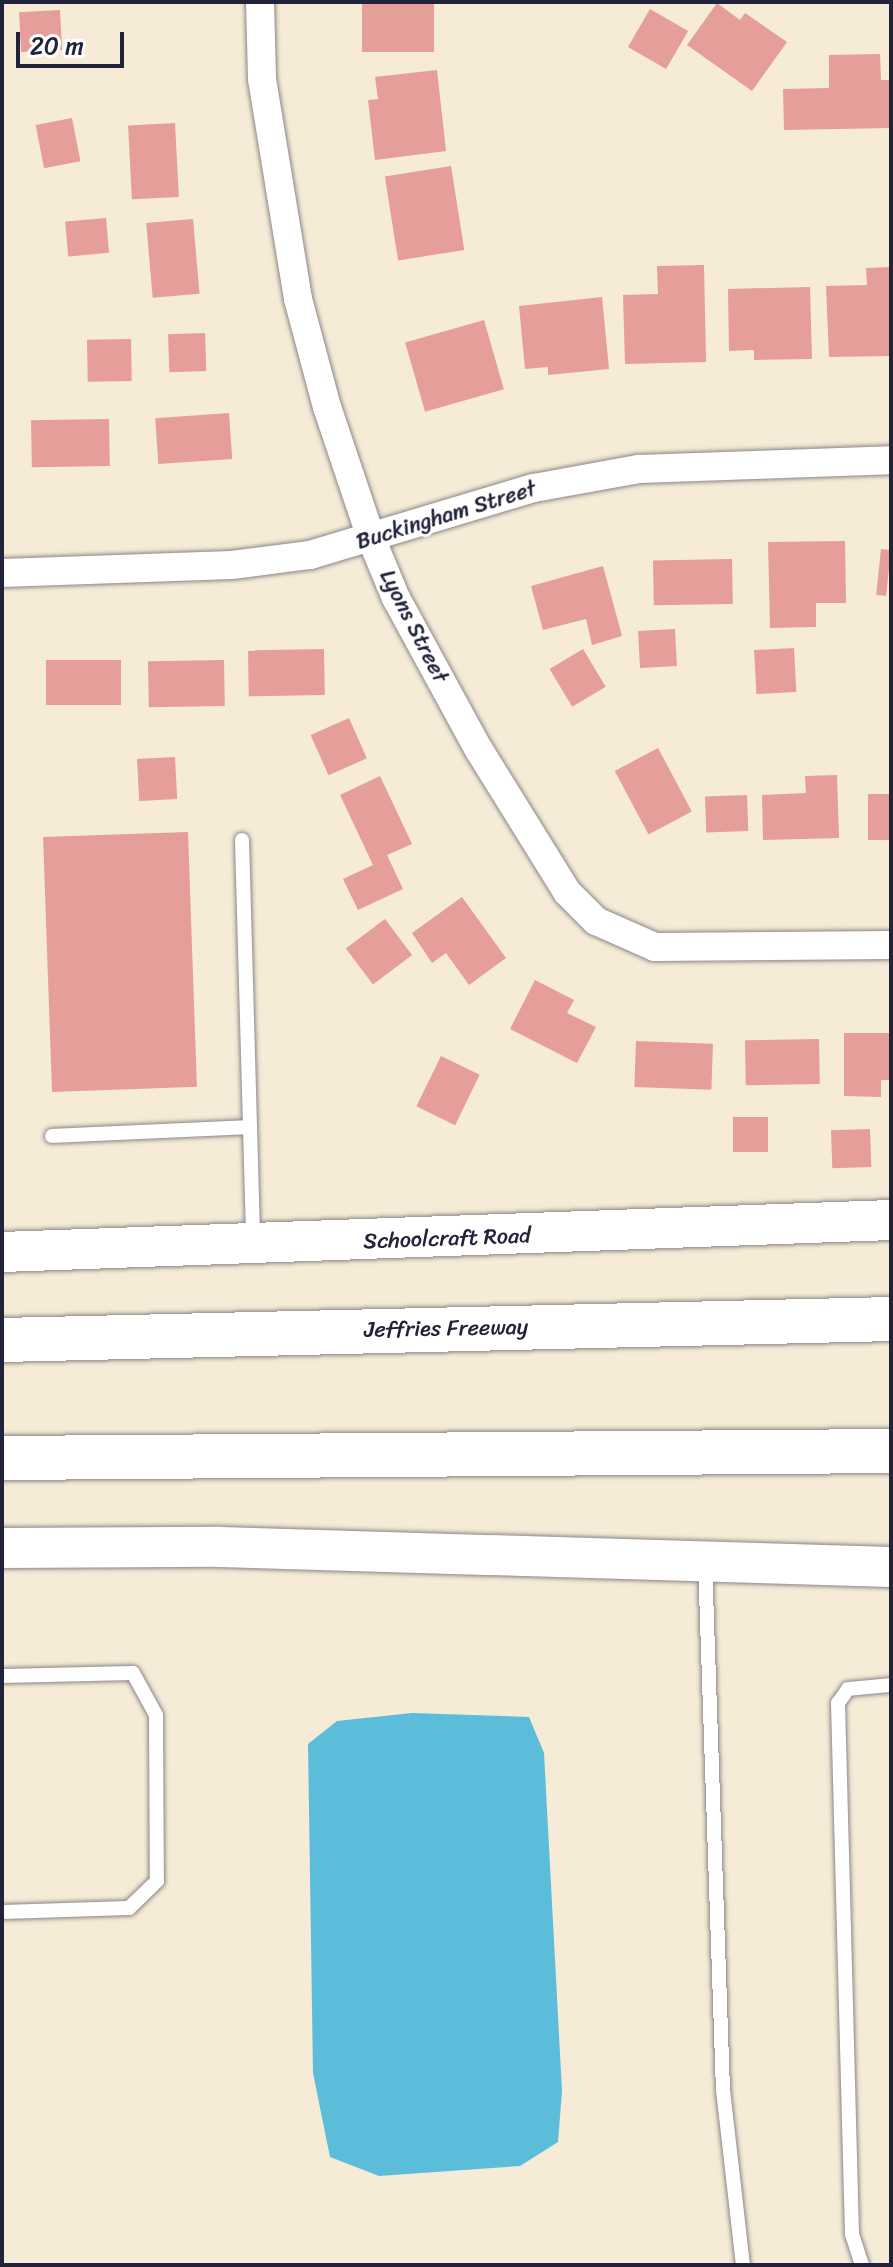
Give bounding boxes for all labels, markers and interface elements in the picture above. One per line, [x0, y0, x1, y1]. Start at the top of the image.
scale bar [20, 16, 128, 66]
text: 20 m [30, 25, 84, 67]
street label: Buckingham Street [353, 475, 539, 555]
street label: Lyons Street [374, 565, 454, 687]
street label: Schoolcraft Road [363, 1222, 531, 1254]
street label: Jeffries Freeway [364, 1313, 528, 1343]

